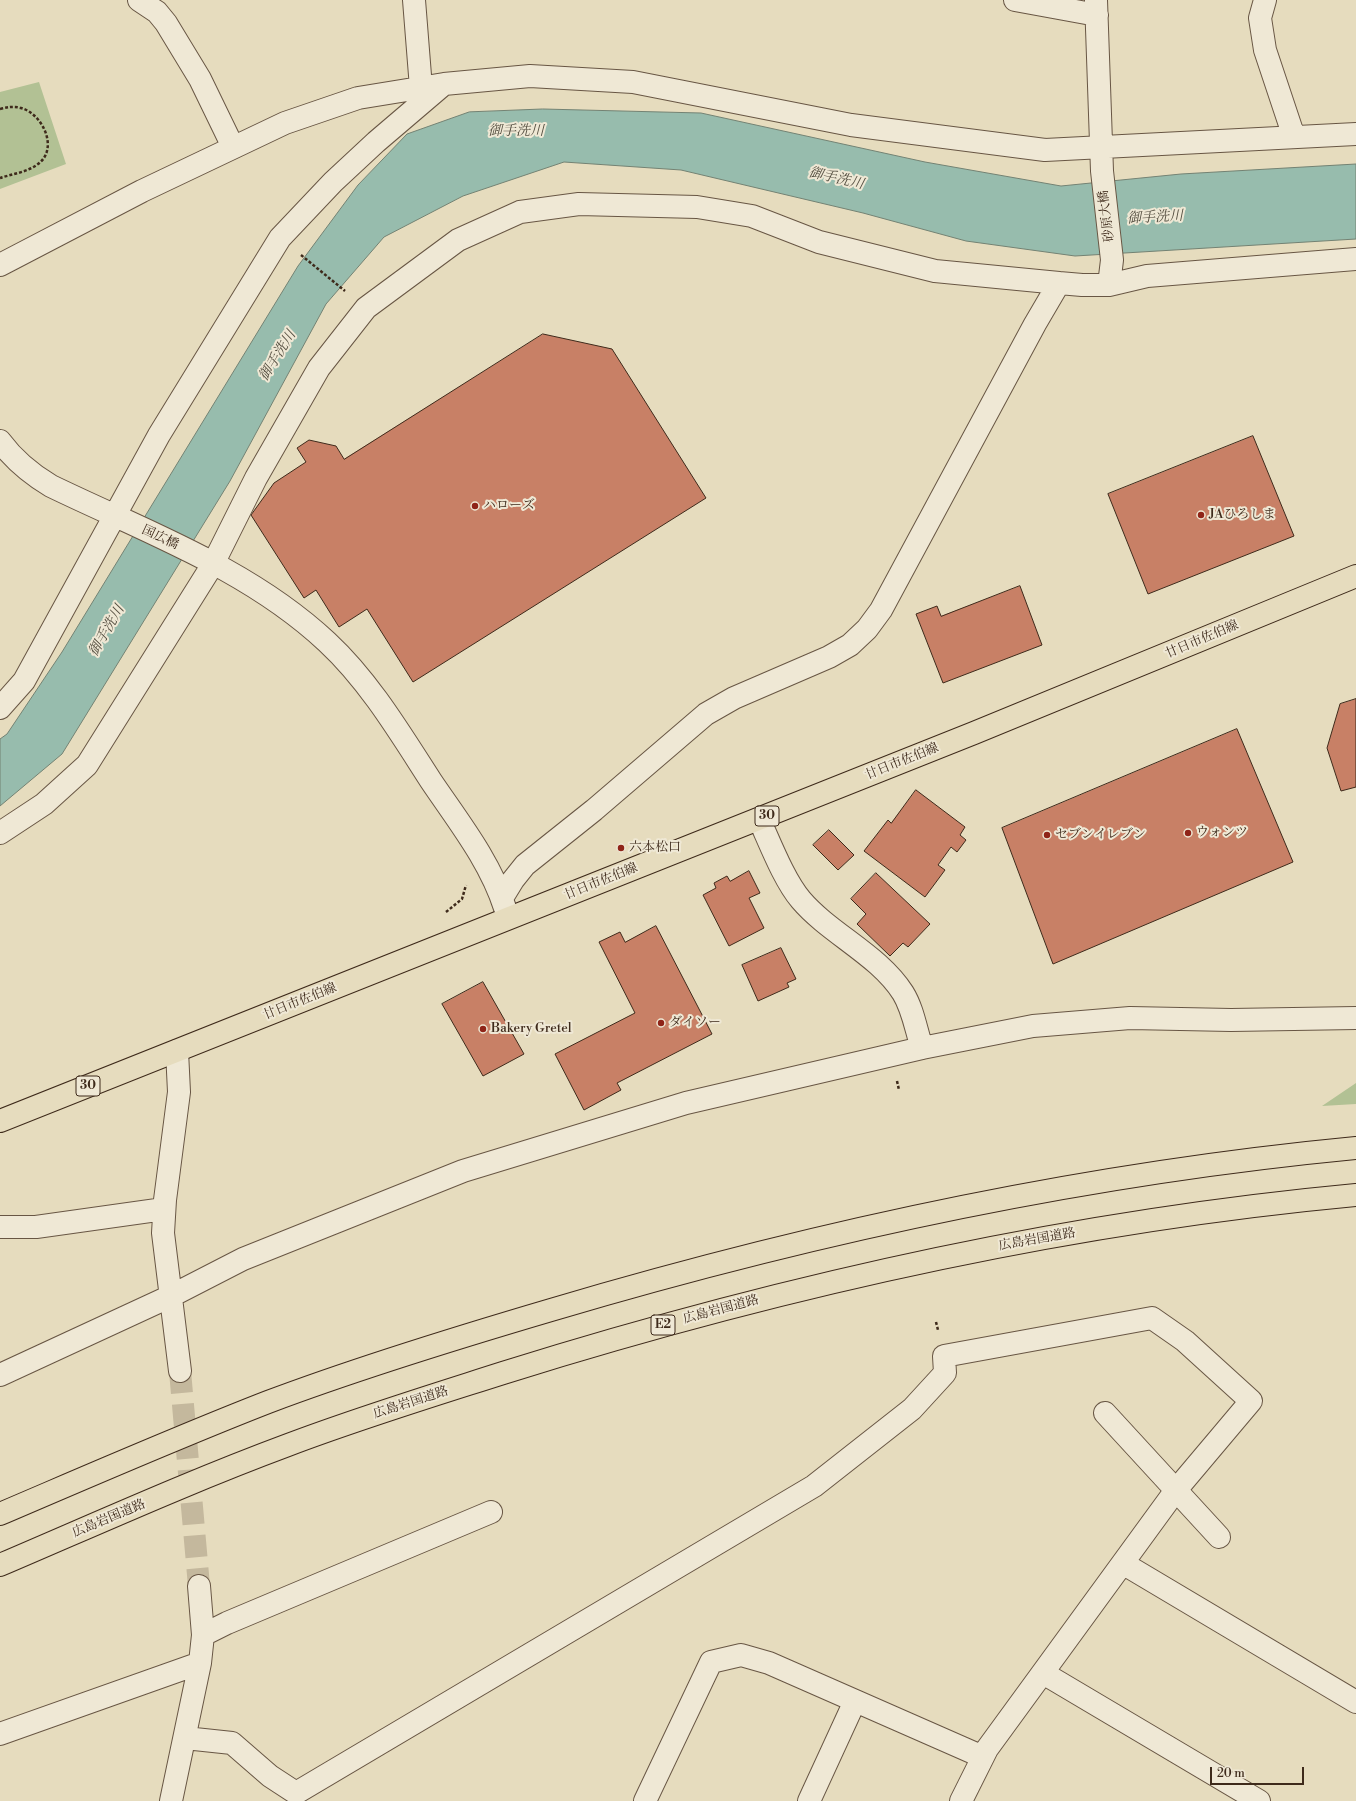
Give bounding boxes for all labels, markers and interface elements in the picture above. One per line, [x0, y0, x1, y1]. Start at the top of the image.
water label: 御手洗川 [488, 124, 544, 140]
water label: 御手洗川 [807, 165, 865, 193]
street label: 砂原大橋 [1096, 189, 1118, 243]
water label: 御手洗川 [1127, 208, 1183, 228]
water label: 御手洗川 [256, 328, 300, 384]
place label: ハローズ [483, 498, 535, 514]
marker: ハローズ [470, 501, 480, 511]
place label: JAひろしま [1209, 507, 1275, 523]
marker: JAひろしま [1196, 510, 1206, 520]
street label: 国広橋 [139, 523, 181, 553]
water label: 御手洗川 [86, 603, 128, 659]
street label: 廿日市佐伯線 [1163, 618, 1241, 662]
street label: 廿日市佐伯線 [863, 740, 941, 784]
road number: 30 [755, 806, 779, 826]
place label: ウォンツ [1196, 825, 1248, 841]
place label: セブンイレブン [1055, 827, 1146, 843]
marker: ウォンツ [1183, 828, 1193, 838]
marker: セブンイレブン [1042, 830, 1052, 840]
place label: 六本松口 [629, 840, 681, 856]
marker: 六本松口 [616, 843, 626, 853]
street label: 廿日市佐伯線 [562, 860, 640, 904]
street label: 廿日市佐伯線 [261, 980, 339, 1024]
place label: ダイソー [669, 1015, 721, 1031]
marker: ダイソー [656, 1018, 666, 1028]
place label: Bakery Gretel [491, 1021, 572, 1037]
marker: Bakery Gretel [478, 1024, 488, 1034]
road number: 30 [76, 1076, 100, 1096]
street label: 広島岩国道路 [997, 1226, 1077, 1254]
street label: 広島岩国道路 [681, 1292, 761, 1328]
road number: E2 [651, 1315, 675, 1335]
street label: 広島岩国道路 [371, 1384, 451, 1422]
street label: 広島岩国道路 [70, 1497, 148, 1541]
scale bar [1212, 1759, 1306, 1785]
text: 20 m [1217, 1766, 1245, 1781]

